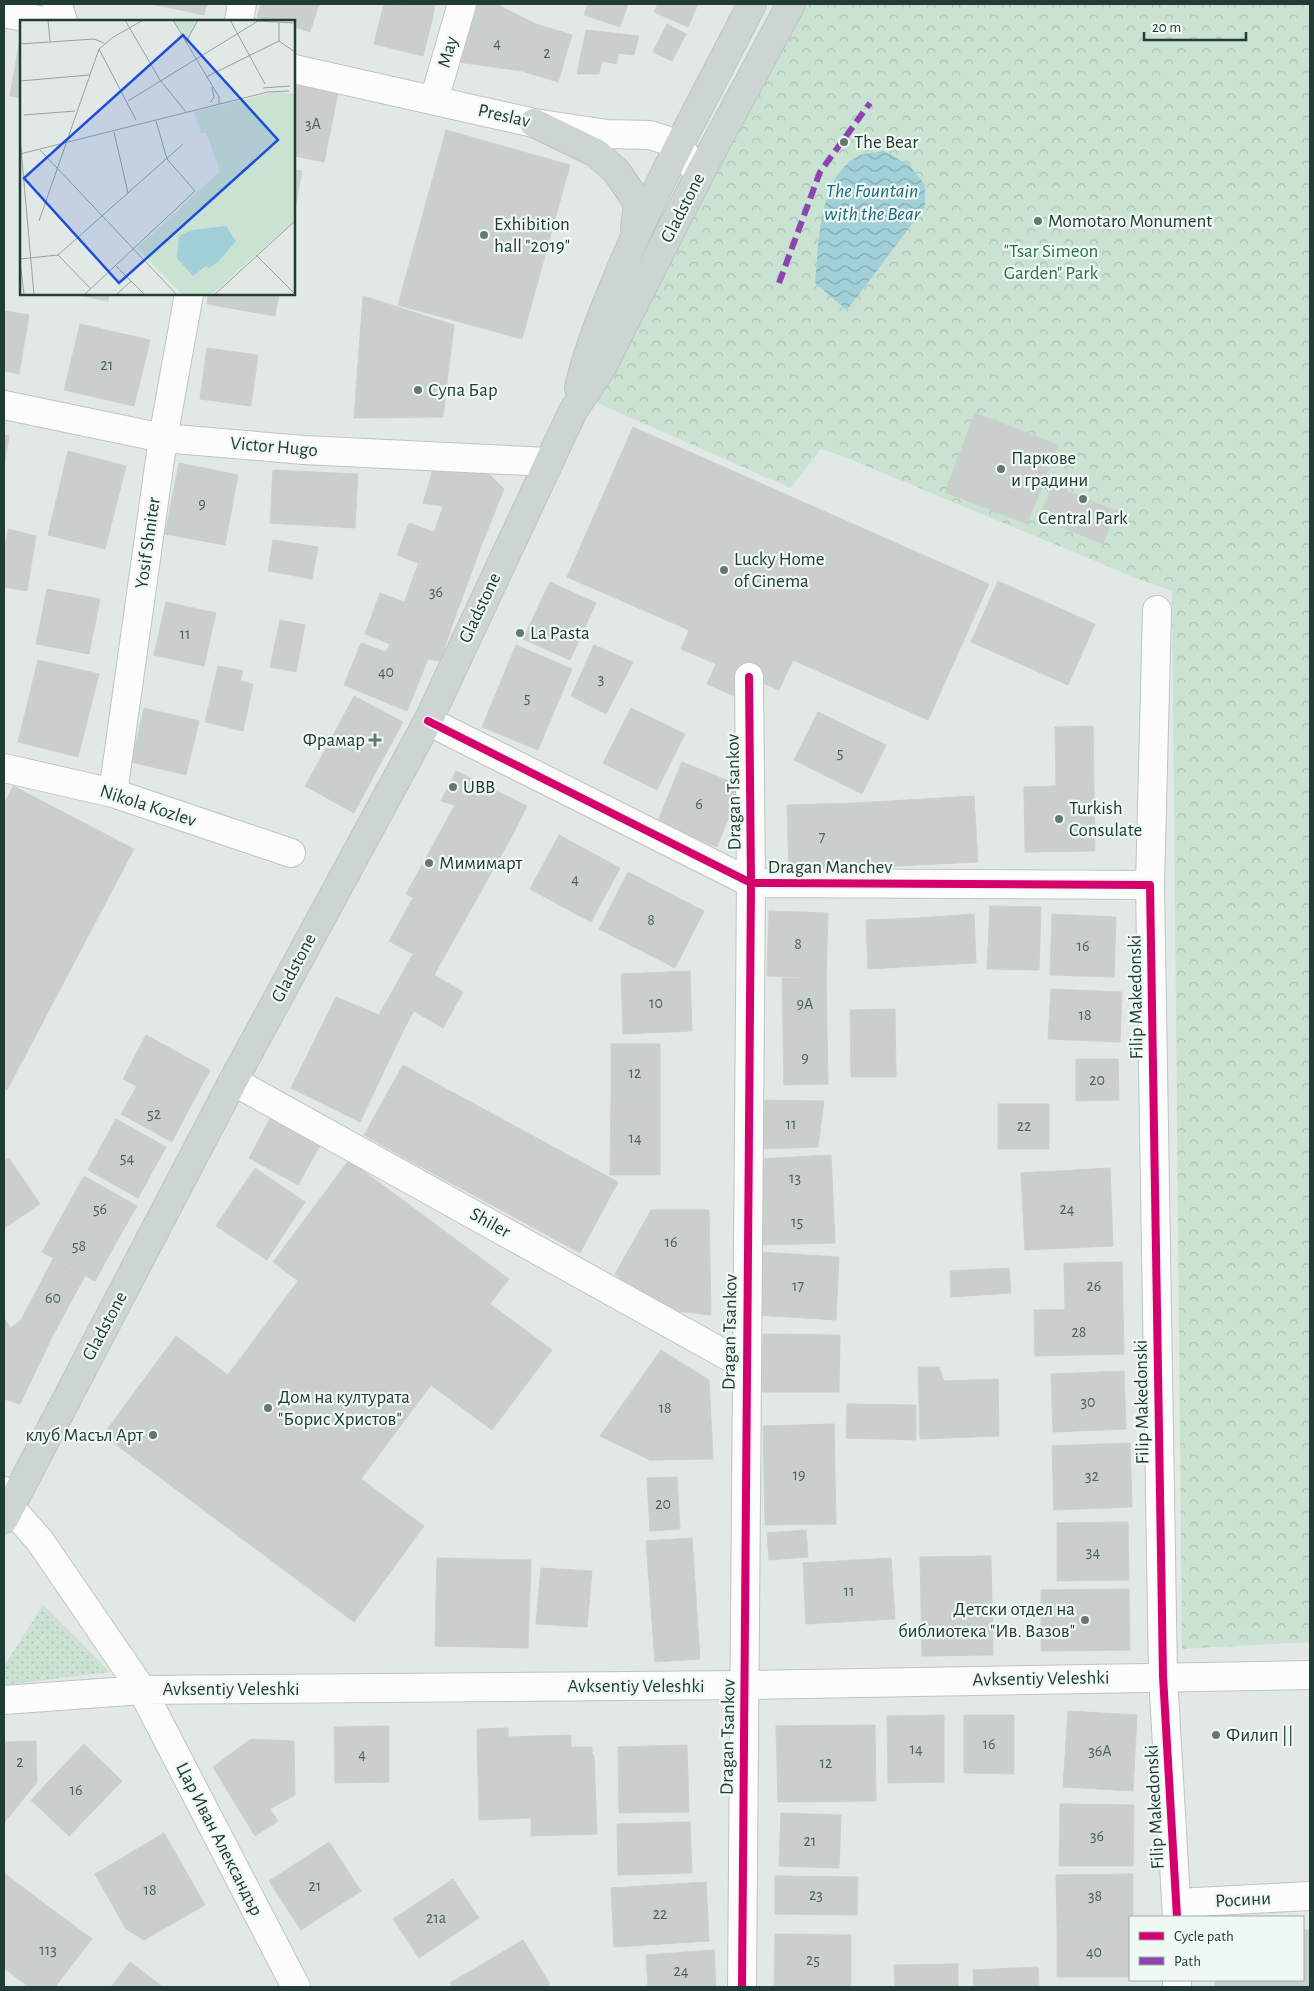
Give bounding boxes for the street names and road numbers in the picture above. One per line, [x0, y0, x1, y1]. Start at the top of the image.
street label: May [435, 34, 461, 70]
street label: Preslav [476, 101, 532, 131]
street label: Gladstone [658, 170, 708, 246]
street label: Victor Hugo [229, 434, 319, 460]
street label: Yosif Shniter [132, 496, 164, 590]
street label: Gladstone [456, 570, 504, 646]
street label: Dragan Tsankov [723, 734, 745, 850]
street label: Nikola Kozlev [97, 781, 199, 831]
street label: Dragan Manchev [768, 858, 892, 877]
street label: Gladstone [268, 930, 320, 1006]
street label: Filip Makedonski [1125, 934, 1147, 1060]
street label: Shiler [467, 1204, 513, 1242]
street label: Dragan Tsankov [719, 1274, 741, 1390]
street label: Gladstone [79, 1288, 131, 1364]
street label: Filip Makedonski [1131, 1339, 1153, 1465]
street label: Avksentiy Veleshki [972, 1668, 1110, 1690]
street label: Avksentiy Veleshki [567, 1677, 705, 1696]
street label: Dragan Tsankov [717, 1679, 739, 1795]
street label: Avksentiy Veleshki [162, 1680, 300, 1699]
street label: Filip Makedonski [1142, 1744, 1168, 1870]
street label: Цар Иван Александър [172, 1759, 266, 1919]
street label: Росини [1215, 1889, 1271, 1911]

